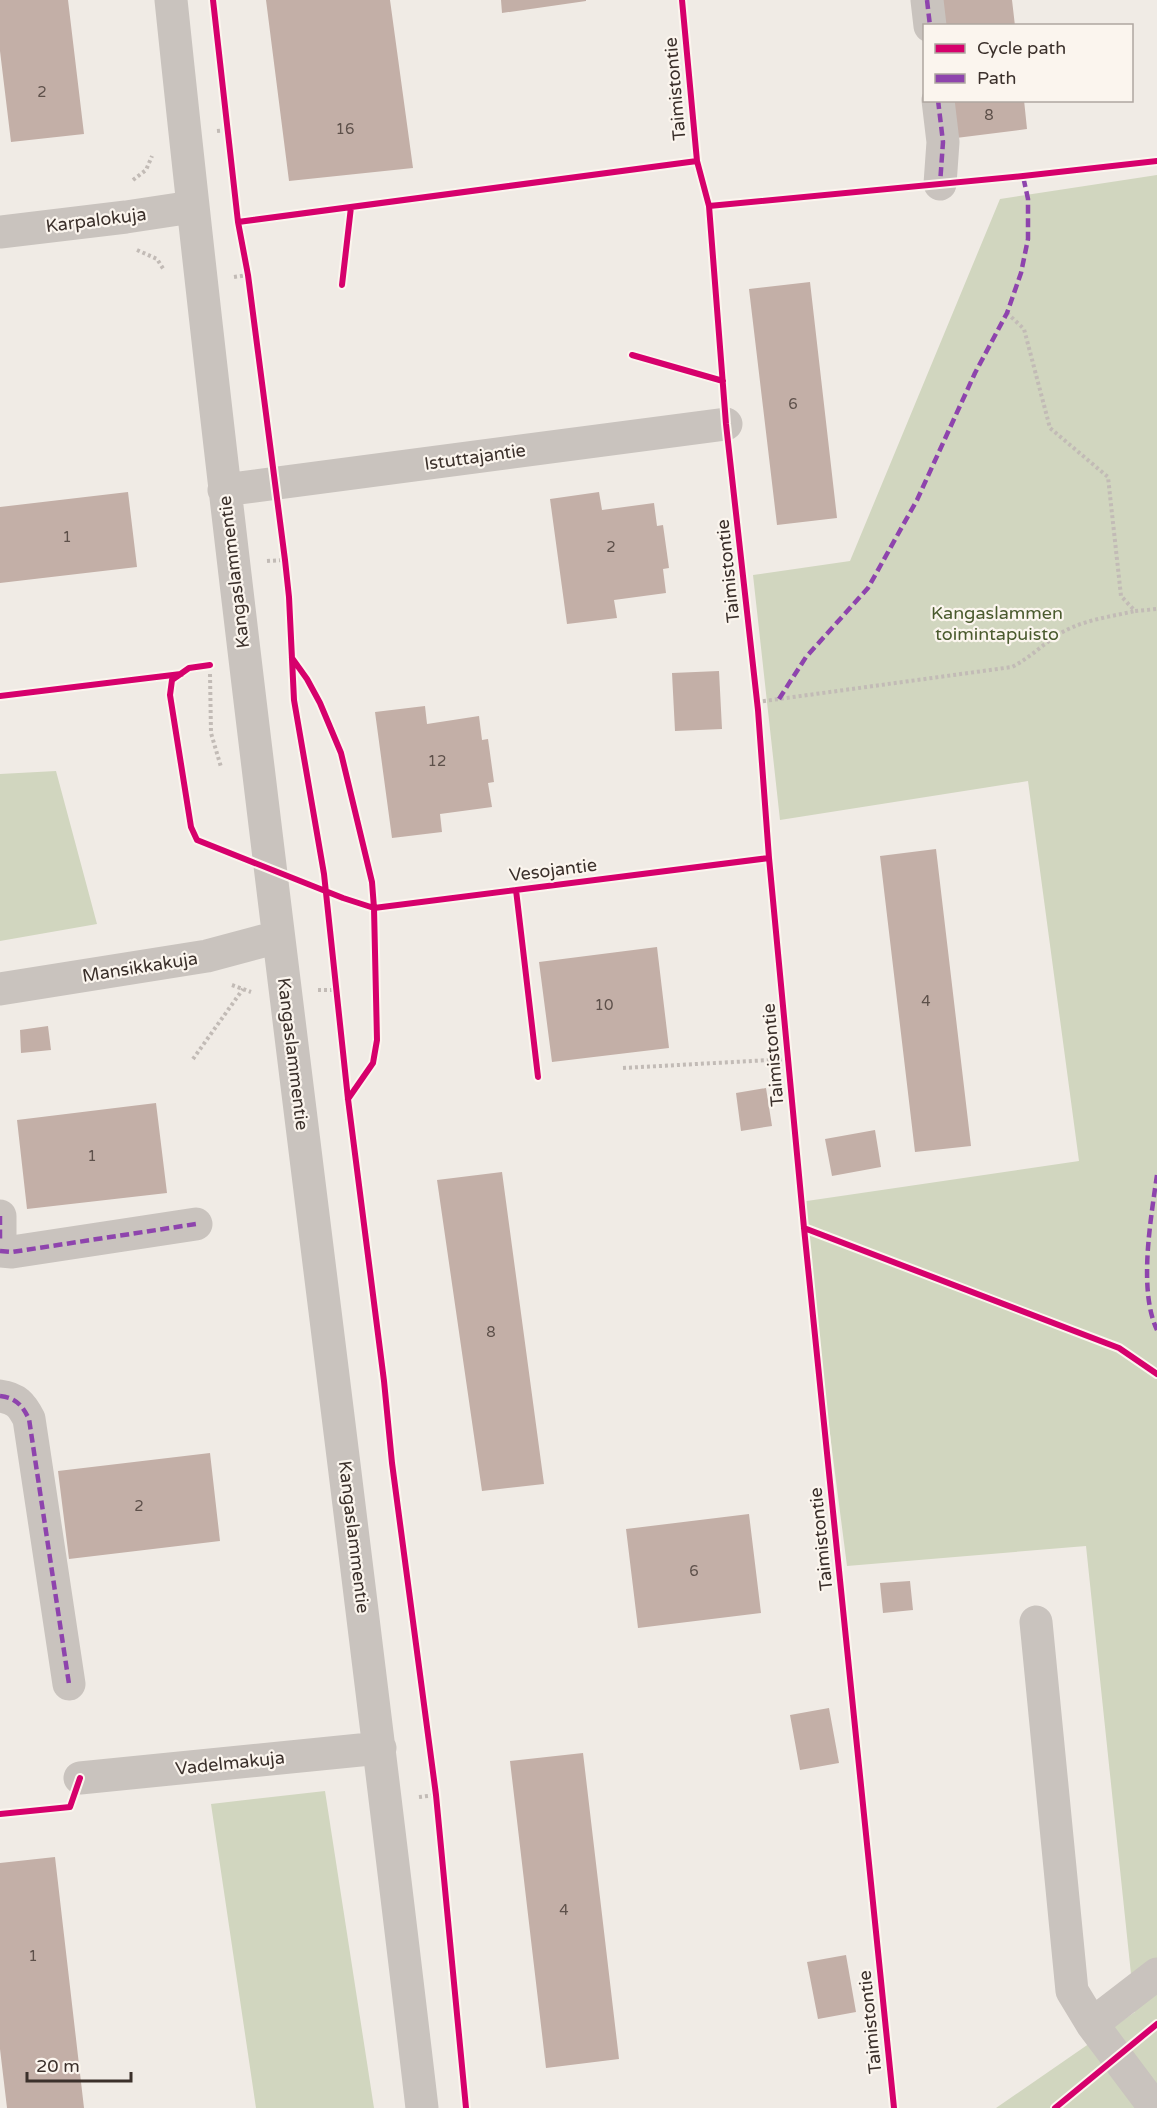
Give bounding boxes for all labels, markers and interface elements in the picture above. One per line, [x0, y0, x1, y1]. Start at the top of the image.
legend [923, 24, 1133, 102]
street label: Taimistontie [660, 36, 690, 142]
text: Cycle path [977, 37, 1066, 59]
text: Path [977, 67, 1016, 89]
house number: 2 [37, 83, 47, 101]
house number: 8 [984, 106, 994, 124]
house number: 16 [336, 120, 354, 138]
street label: Karpalokuja [44, 203, 148, 237]
house number: 6 [788, 395, 798, 413]
street label: Istuttajantie [423, 439, 527, 475]
street label: Kangaslammentie [214, 495, 254, 649]
street label: Taimistontie [712, 518, 744, 624]
house number: 1 [62, 528, 72, 546]
house number: 2 [606, 538, 616, 556]
park label: Kangaslammen toimintapuisto [931, 602, 1063, 645]
house number: 12 [428, 752, 446, 770]
street label: Vesojantie [508, 854, 598, 886]
street label: Mansikkakuja [81, 947, 199, 987]
street label: Kangaslammentie [273, 977, 313, 1131]
house number: 4 [921, 992, 931, 1010]
house number: 10 [595, 996, 613, 1014]
street label: Taimistontie [758, 1002, 788, 1108]
house number: 1 [87, 1147, 97, 1165]
house number: 8 [486, 1323, 496, 1341]
street label: Kangaslammentie [334, 1460, 374, 1614]
street label: Taimistontie [805, 1486, 837, 1592]
house number: 2 [134, 1497, 144, 1515]
house number: 6 [689, 1562, 699, 1580]
street label: Vadelmakuja [174, 1746, 286, 1780]
house number: 4 [559, 1901, 569, 1919]
house number: 1 [28, 1947, 38, 1965]
street label: Taimistontie [854, 1969, 886, 2075]
scale bar [27, 2045, 130, 2083]
text: 20 m [36, 2055, 80, 2077]

